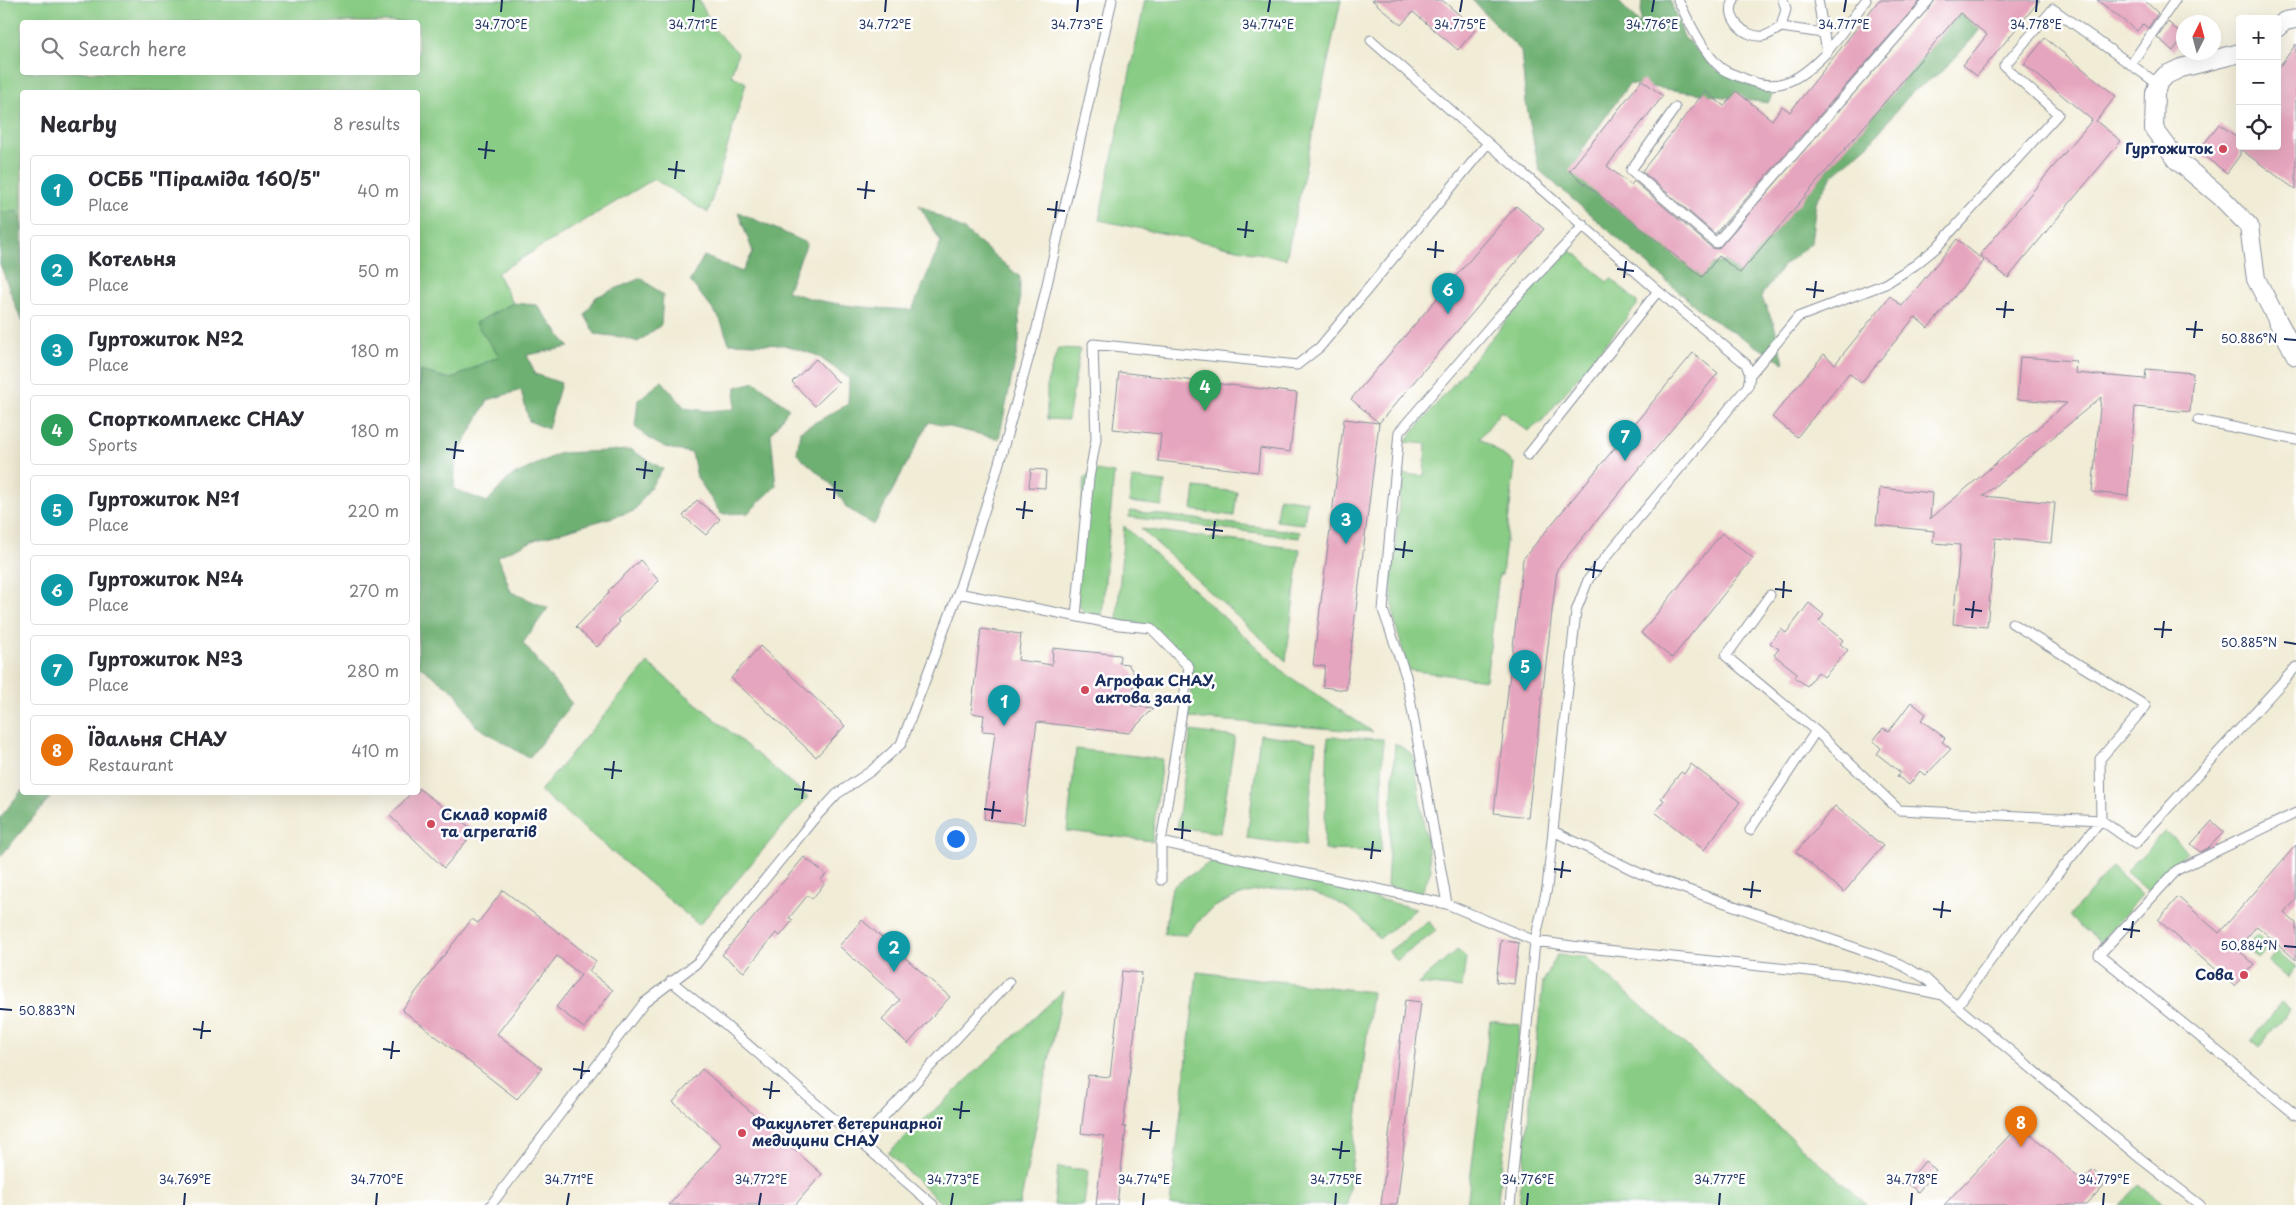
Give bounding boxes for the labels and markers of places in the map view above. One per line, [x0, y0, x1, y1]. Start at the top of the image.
place label: Гуртожиток [2125, 136, 2213, 159]
marker: Гуртожиток [2217, 143, 2229, 155]
pin: 6 [1432, 273, 1464, 314]
pin: 4 [1189, 370, 1221, 411]
pin: 7 [1609, 420, 1641, 461]
pin: 3 [1330, 503, 1362, 544]
pin: 5 [1509, 650, 1541, 691]
place label: Агрофак СНАУ, актова зала [1094, 668, 1215, 708]
marker: Агрофак СНАУ, актова зала [1079, 684, 1091, 696]
pin: 1 [988, 685, 1020, 726]
place label: Склад кормів та агрегатів [440, 802, 547, 842]
marker: Склад кормів та агрегатів [425, 818, 437, 830]
pin: 2 [878, 931, 910, 972]
place label: Сова [2195, 962, 2234, 985]
marker: Сова [2238, 969, 2250, 981]
pin: 8 [2005, 1106, 2037, 1147]
place label: Факультет ветеринарної медицини СНАУ [752, 1111, 943, 1151]
marker: Факультет ветеринарної медицини СНАУ [736, 1127, 748, 1139]

